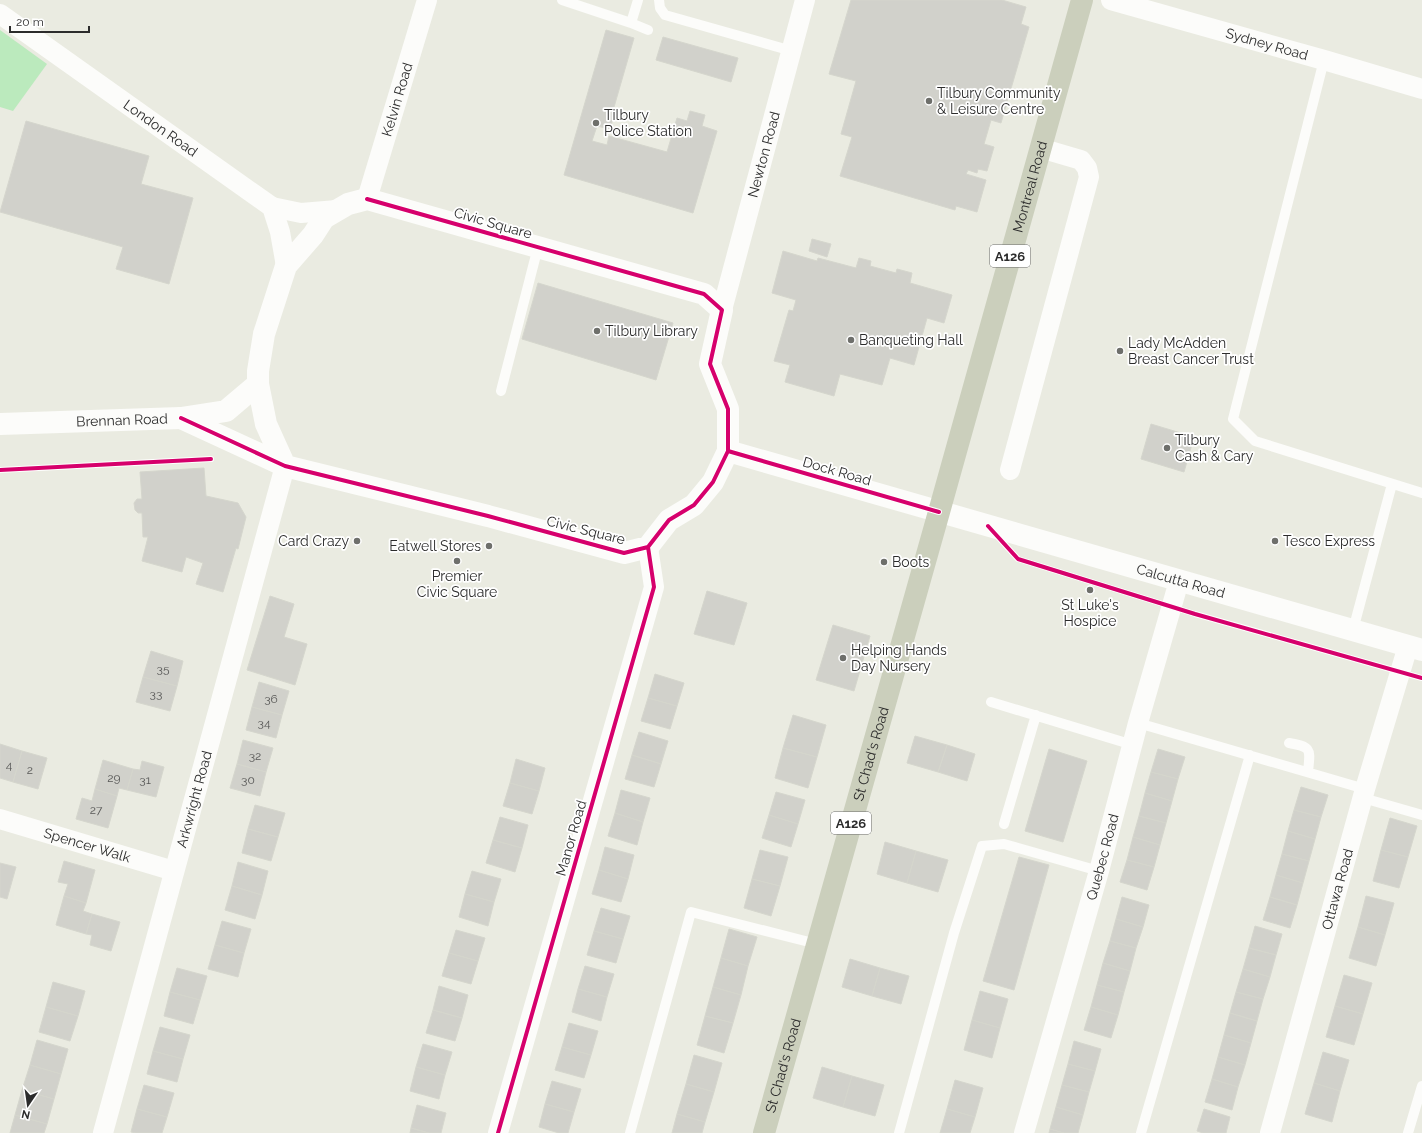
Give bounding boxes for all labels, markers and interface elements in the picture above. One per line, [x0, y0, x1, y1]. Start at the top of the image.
scale bar [10, 8, 89, 34]
text: 20 m [16, 15, 44, 29]
street label: Sydney Road [1224, 25, 1310, 63]
street label: Kelvin Road [378, 61, 416, 138]
place label: Tilbury Community & Leisure Centre [937, 85, 1061, 117]
street label: London Road [121, 96, 201, 160]
marker: Tilbury Community & Leisure Centre [924, 96, 934, 106]
place label: Tilbury Police Station [604, 107, 692, 139]
street label: Newton Road [744, 110, 783, 199]
marker: Tilbury Police Station [591, 118, 601, 128]
street label: Montreal Road [1009, 139, 1050, 234]
street label: Civic Square [452, 204, 534, 242]
road number: A126 [990, 245, 1030, 267]
place label: Tilbury Library [605, 323, 698, 339]
marker: Tilbury Library [592, 326, 602, 336]
place label: Banqueting Hall [859, 332, 963, 348]
marker: Banqueting Hall [846, 335, 856, 345]
place label: Lady McAdden Breast Cancer Trust [1128, 335, 1254, 367]
marker: Lady McAdden Breast Cancer Trust [1115, 346, 1125, 356]
street label: Brennan Road [76, 410, 168, 429]
place label: Tilbury Cash & Cary [1175, 432, 1254, 464]
marker: Tilbury Cash & Cary [1162, 443, 1172, 453]
street label: Dock Road [801, 454, 873, 488]
street label: Civic Square [545, 513, 627, 547]
place label: Card Crazy [278, 533, 349, 549]
place label: Tesco Express [1283, 533, 1375, 549]
marker: Card Crazy [352, 536, 362, 546]
marker: Tesco Express [1270, 536, 1280, 546]
place label: Eatwell Stores [389, 538, 481, 554]
marker: Eatwell Stores [484, 541, 494, 551]
place label: Boots [892, 554, 930, 570]
marker: Premier Civic Square [452, 556, 462, 566]
marker: Boots [879, 557, 889, 567]
street label: Calcutta Road [1135, 561, 1227, 601]
place label: Premier Civic Square [417, 568, 497, 600]
marker: St Luke's Hospice [1085, 585, 1095, 595]
place label: St Luke's Hospice [1061, 597, 1119, 629]
place label: Helping Hands Day Nursery [851, 642, 947, 674]
marker: Helping Hands Day Nursery [838, 653, 848, 663]
house number: 35 [157, 662, 170, 676]
house number: 33 [150, 687, 162, 701]
house number: 36 [264, 692, 278, 706]
street label: St Chad's Road [850, 705, 892, 803]
house number: 34 [258, 716, 271, 730]
street label: Arkwright Road [173, 749, 215, 849]
house number: 32 [249, 749, 261, 763]
house number: 4 [6, 758, 13, 772]
house number: 2 [27, 763, 33, 777]
house number: 29 [107, 771, 121, 785]
house number: 31 [139, 773, 151, 787]
house number: 30 [241, 773, 255, 787]
street label: Manor Road [553, 798, 589, 878]
house number: 27 [90, 803, 103, 817]
road number: A126 [831, 812, 871, 834]
street label: Quebec Road [1083, 812, 1122, 902]
street label: Spencer Walk [42, 825, 133, 866]
street label: Ottawa Road [1319, 847, 1356, 931]
street label: St Chad's Road [762, 1017, 804, 1115]
north arrow [8, 1085, 48, 1125]
text: N [20, 1107, 31, 1122]

